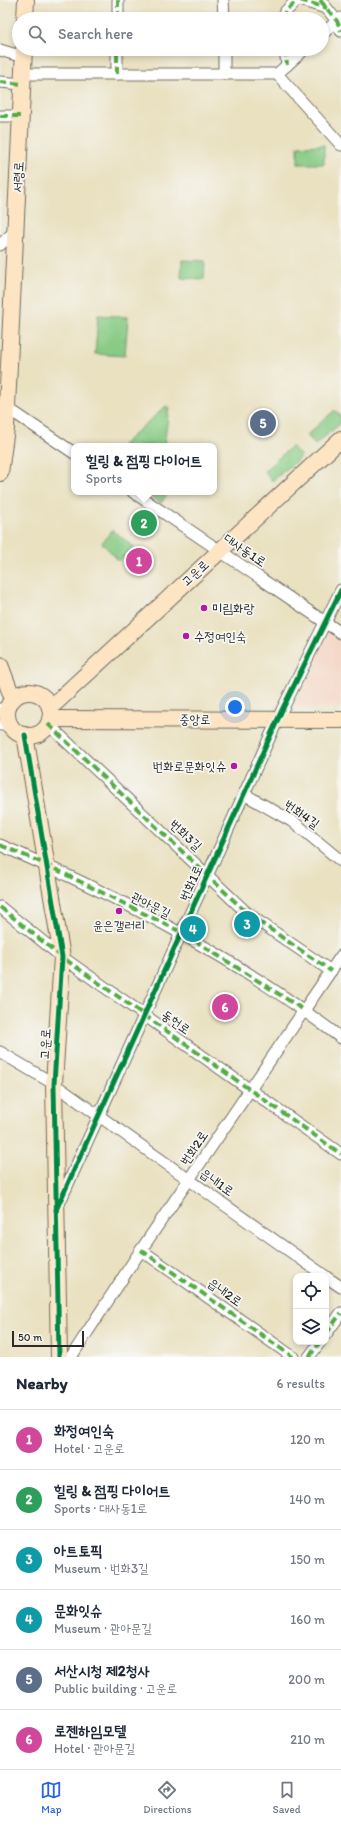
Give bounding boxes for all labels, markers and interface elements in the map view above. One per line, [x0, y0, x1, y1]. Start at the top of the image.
search box [12, 12, 329, 56]
icon: search [26, 23, 48, 45]
text: Search here [58, 25, 133, 43]
street label: 서령로 [10, 161, 26, 193]
pin: 5 [250, 408, 276, 438]
popup [71, 443, 217, 495]
text: 힐링 & 점핑 다이어트 [86, 452, 202, 470]
text: Sports [86, 471, 122, 486]
pin: 2 [131, 508, 157, 538]
street label: 대사동1로 [221, 530, 269, 570]
pin: 1 [126, 546, 152, 576]
street label: 고운로 [178, 557, 212, 589]
place label: 미림화랑 [212, 601, 254, 616]
marker: 미림화랑 [199, 603, 209, 613]
place label: 수정여인숙 [194, 629, 246, 644]
marker: 수정여인숙 [181, 631, 191, 641]
your location [225, 697, 245, 717]
street label: 중앙로 [179, 712, 211, 727]
place label: 번화로문화잇슈 [153, 759, 227, 774]
marker: 번화로문화잇슈 [229, 761, 239, 771]
street label: 번화4길 [282, 797, 322, 831]
street label: 번화3길 [167, 816, 205, 854]
street label: 번화1로 [177, 863, 205, 903]
street label: 관아문길 [129, 889, 173, 921]
marker: 윤은갤러리 [114, 906, 124, 916]
pin: 3 [234, 909, 260, 939]
pin: 4 [180, 914, 206, 944]
place label: 윤은갤러리 [93, 918, 145, 933]
pin: 6 [212, 992, 238, 1022]
street label: 동헌로 [159, 1007, 193, 1037]
street label: 고운로 [37, 1028, 53, 1060]
street label: 번화2로 [177, 1128, 211, 1168]
street label: 읍내1로 [197, 1165, 237, 1199]
map controls [293, 1273, 329, 1345]
button: locate [293, 1273, 329, 1309]
street label: 읍내2로 [205, 1275, 245, 1309]
button: layers [293, 1309, 329, 1345]
scale bar [12, 1329, 84, 1348]
text: 50 m [18, 1331, 42, 1344]
text: Nearby [16, 1373, 68, 1393]
text: 6 results [277, 1376, 325, 1391]
text: 화정여인숙 [54, 1422, 114, 1440]
text: 1 [26, 1432, 32, 1447]
text: 120 m [290, 1432, 325, 1447]
text: Hotel · 고운로 [54, 1441, 125, 1456]
text: 힐링 & 점핑 다이어트 [54, 1482, 170, 1500]
text: 2 [26, 1492, 32, 1507]
text: 140 m [289, 1492, 325, 1507]
text: Sports · 대사동1로 [54, 1501, 147, 1516]
text: 아트토픽 [54, 1542, 102, 1560]
text: 3 [25, 1552, 33, 1567]
text: 150 m [290, 1552, 325, 1567]
text: Museum · 번화3길 [54, 1561, 149, 1576]
text: 문화잇슈 [54, 1602, 102, 1620]
text: 4 [25, 1612, 33, 1627]
text: 160 m [290, 1612, 325, 1627]
text: Museum · 관아문길 [54, 1621, 152, 1636]
text: 서산시청 제2청사 [54, 1662, 150, 1680]
text: 5 [26, 1672, 32, 1687]
text: 200 m [288, 1672, 325, 1687]
text: Public building · 고운로 [54, 1681, 177, 1696]
text: 로젠하임모텔 [54, 1722, 126, 1740]
text: 6 [26, 1732, 32, 1747]
text: 210 m [290, 1732, 325, 1747]
text: Hotel · 관아문길 [54, 1741, 135, 1756]
tab: Map [40, 1779, 62, 1816]
tab: Directions [143, 1779, 192, 1816]
tab: Saved [272, 1779, 301, 1816]

